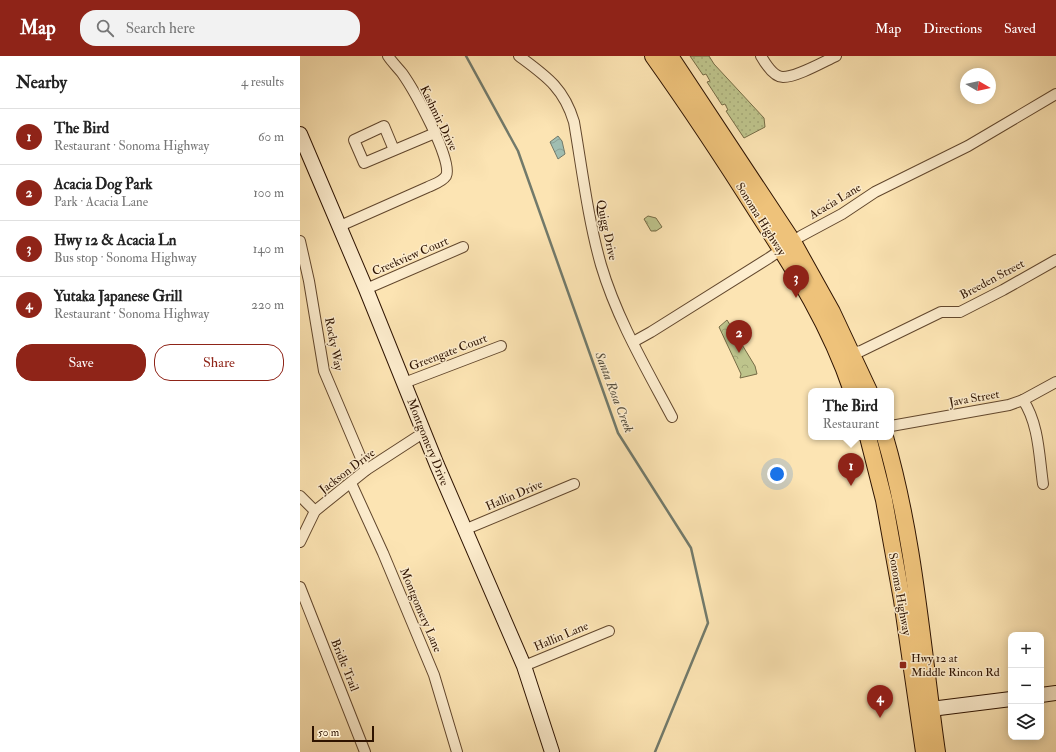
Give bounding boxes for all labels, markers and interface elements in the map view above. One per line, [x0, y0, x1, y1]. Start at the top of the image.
search box [80, 10, 360, 46]
text: Map [20, 16, 56, 40]
icon: search [94, 17, 116, 39]
text: Search here [126, 19, 195, 38]
text: Map [875, 20, 901, 37]
text: Directions [923, 20, 982, 37]
text: Saved [1004, 20, 1036, 37]
north arrow [960, 68, 996, 104]
text: Nearby [16, 72, 67, 93]
text: 4 results [241, 74, 284, 90]
street label: Kashmir Drive [416, 83, 461, 153]
text: The Bird [54, 119, 109, 138]
text: 1 [27, 129, 31, 145]
text: 60 m [258, 129, 284, 145]
text: Restaurant · Sonoma Highway [54, 138, 209, 154]
text: Acacia Dog Park [54, 175, 152, 194]
street label: Sonoma Highway [732, 180, 789, 259]
street label: Acacia Lane [806, 180, 864, 223]
text: 2 [26, 185, 32, 201]
text: 100 m [253, 185, 284, 201]
text: Park · Acacia Lane [54, 194, 148, 210]
street label: Quigg Drive [593, 199, 620, 262]
text: Hwy 12 & Acacia Ln [54, 231, 177, 250]
street label: Creekview Court [370, 234, 451, 279]
text: 3 [27, 241, 32, 257]
text: 140 m [253, 241, 284, 257]
text: Bus stop · Sonoma Highway [54, 250, 197, 266]
street label: Breeden Street [957, 256, 1027, 303]
pin: 3 [783, 265, 809, 298]
text: Yutaka Japanese Grill [54, 287, 182, 306]
text: 4 [25, 297, 33, 313]
text: 220 m [251, 297, 284, 313]
text: Restaurant · Sonoma Highway [54, 306, 209, 322]
street label: Rocky Way [321, 316, 346, 373]
pin: 2 [726, 320, 752, 353]
street label: Greengate Court [407, 331, 489, 374]
button: Save [16, 344, 146, 381]
button: Share [154, 344, 284, 381]
water label: Santa Rosa Creek [591, 349, 637, 435]
street label: Java Street [947, 387, 1001, 410]
popup [808, 388, 894, 440]
street label: Montgomery Drive [403, 396, 452, 488]
text: The Bird [823, 397, 878, 416]
text: Restaurant [823, 416, 879, 432]
street label: Jackson Drive [316, 446, 378, 498]
pin: 1 [838, 453, 864, 486]
your location [767, 464, 787, 484]
street label: Hallin Drive [484, 477, 545, 514]
street label: Sonoma Highway [885, 552, 914, 637]
street label: Montgomery Lane [396, 566, 445, 655]
street label: Hallin Lane [532, 618, 591, 655]
map controls [1008, 632, 1044, 740]
button: + [1008, 632, 1044, 668]
street label: Bridle Trail [327, 637, 362, 694]
place label: Hwy 12 at Middle Rincon Rd [911, 651, 1000, 680]
marker: Hwy 12 at Middle Rincon Rd [898, 660, 908, 670]
button: − [1008, 668, 1044, 704]
pin: 4 [867, 685, 893, 718]
button: layers [1008, 704, 1044, 740]
scale bar [312, 724, 374, 743]
text: 50 m [318, 726, 339, 739]

